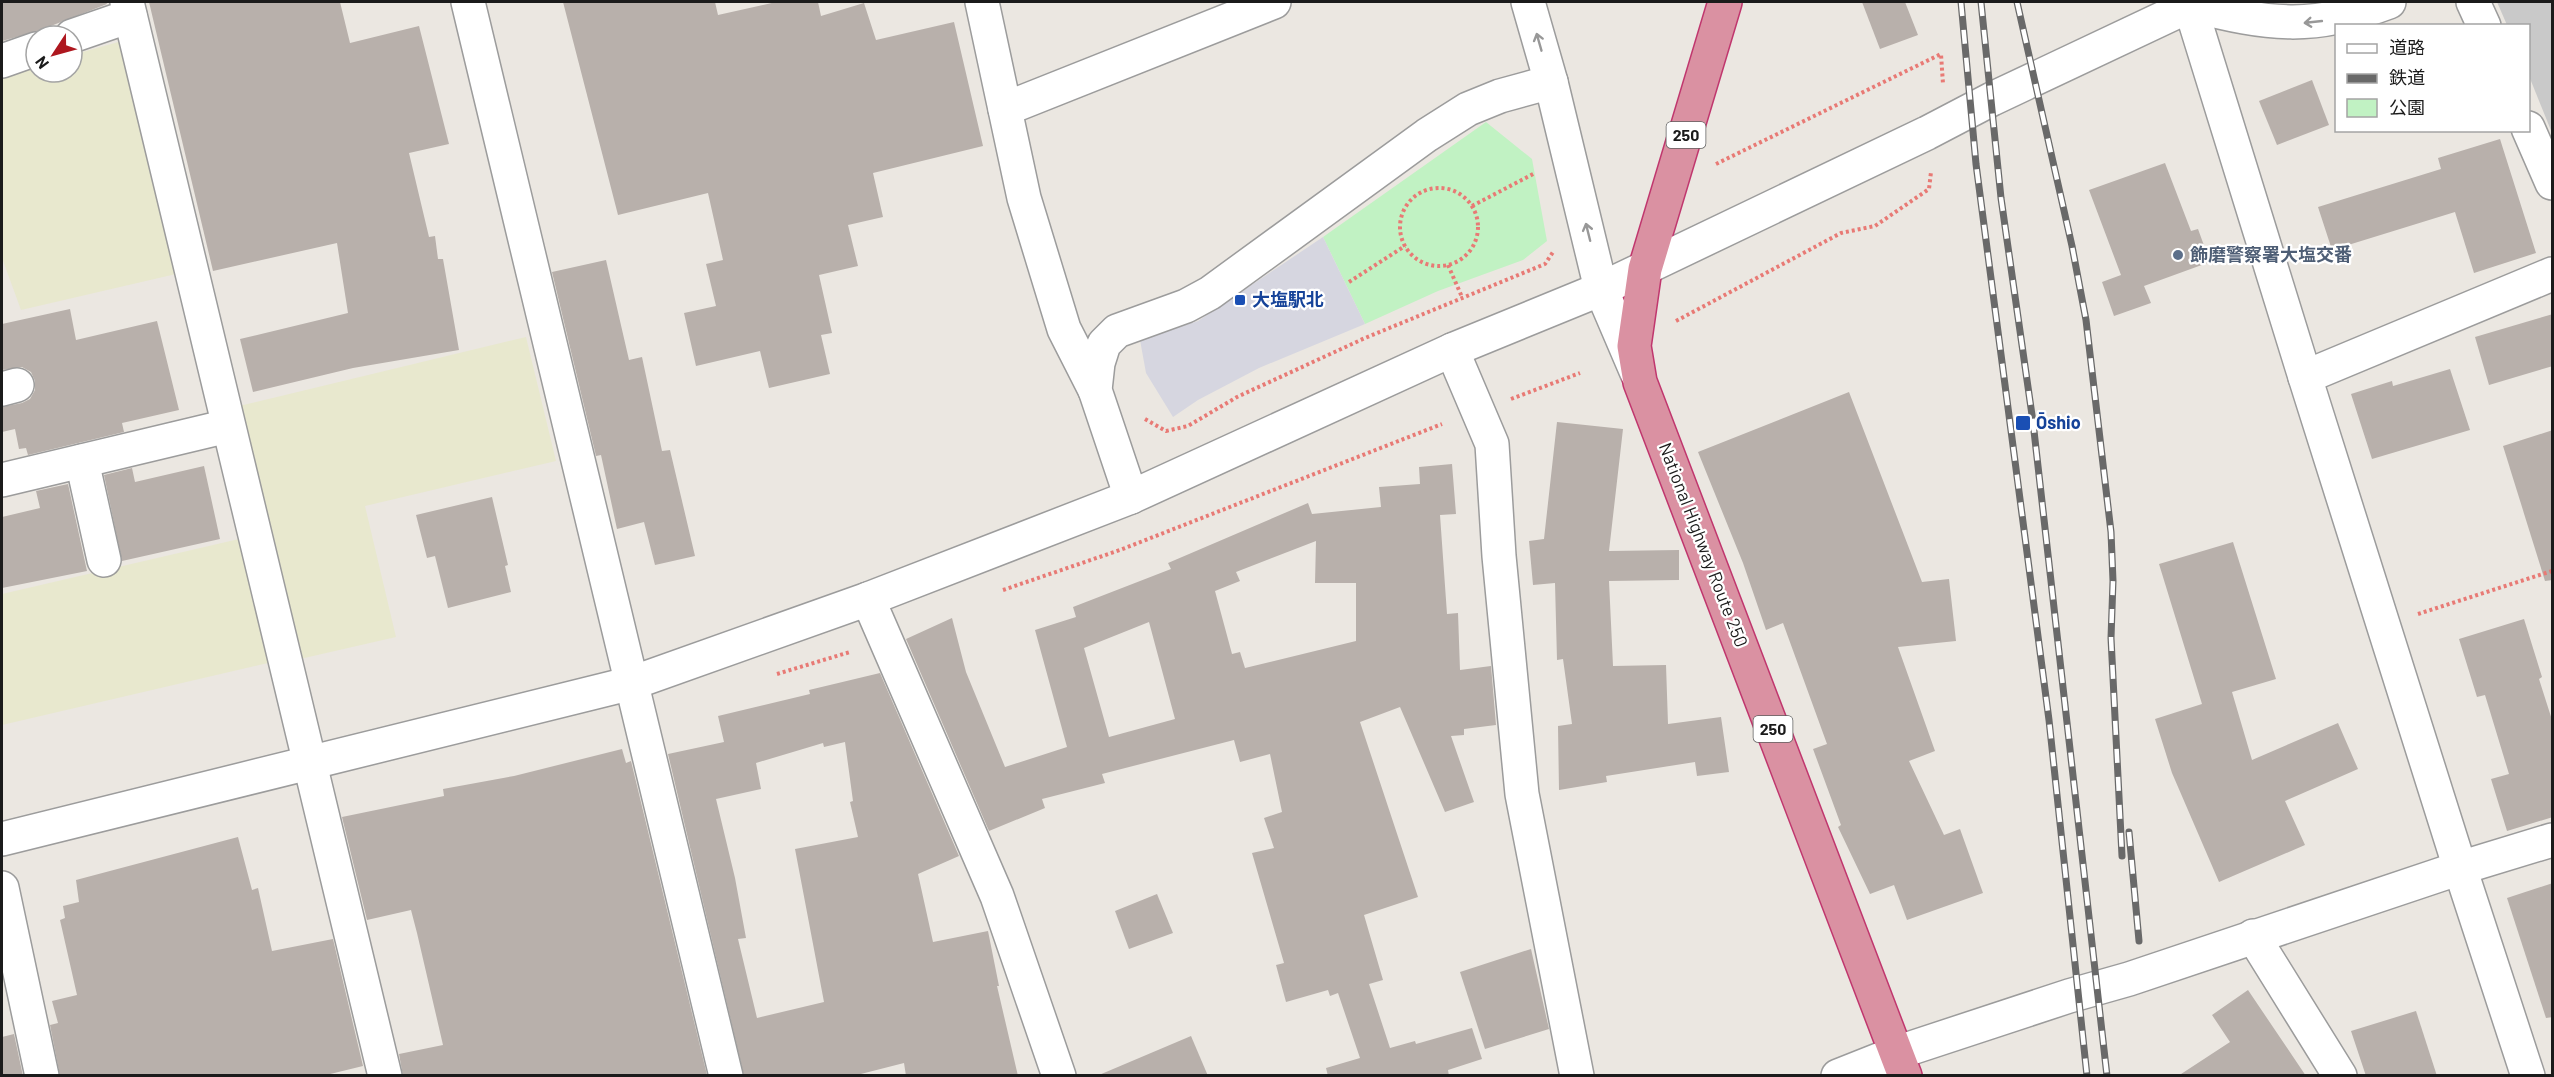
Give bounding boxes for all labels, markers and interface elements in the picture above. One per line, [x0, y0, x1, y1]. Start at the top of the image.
one-way arrow [2303, 17, 2323, 28]
north arrow [24, 24, 84, 84]
legend [2335, 24, 2530, 132]
one-way arrow [1533, 33, 1544, 52]
text: 道路 [2389, 36, 2425, 58]
text: N [31, 53, 52, 73]
text: 鉄道 [2389, 66, 2425, 88]
text: 公園 [2389, 96, 2425, 118]
road number: 250 [1666, 122, 1706, 148]
one-way arrow [1581, 222, 1593, 241]
place label: 飾磨警察署大塩交番 [2190, 243, 2352, 265]
marker: 飾磨警察署大塩交番 [2171, 248, 2185, 262]
place label: 大塩駅北 [1252, 288, 1324, 310]
marker: 大塩駅北 [1233, 293, 1247, 307]
place label: Ōshio [2036, 411, 2081, 433]
marker: Ōshio [2014, 414, 2032, 432]
street label: National Highway Route 250 [1655, 439, 1753, 650]
road number: 250 [1754, 716, 1792, 742]

